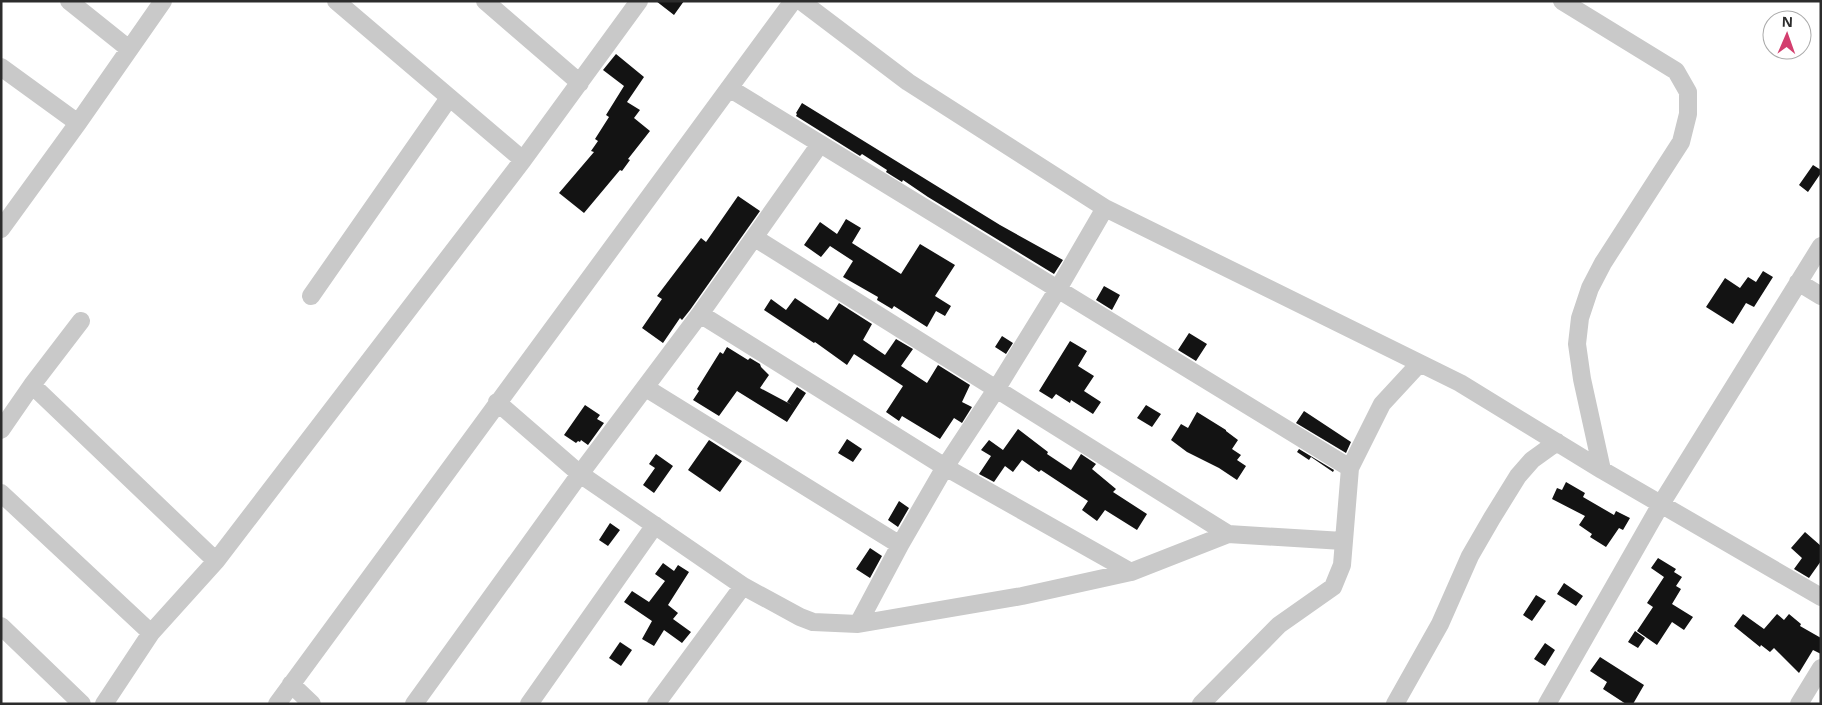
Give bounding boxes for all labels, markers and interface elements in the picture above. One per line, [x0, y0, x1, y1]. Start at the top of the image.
north arrow [1762, 10, 1812, 60]
text: N [1781, 12, 1793, 31]

